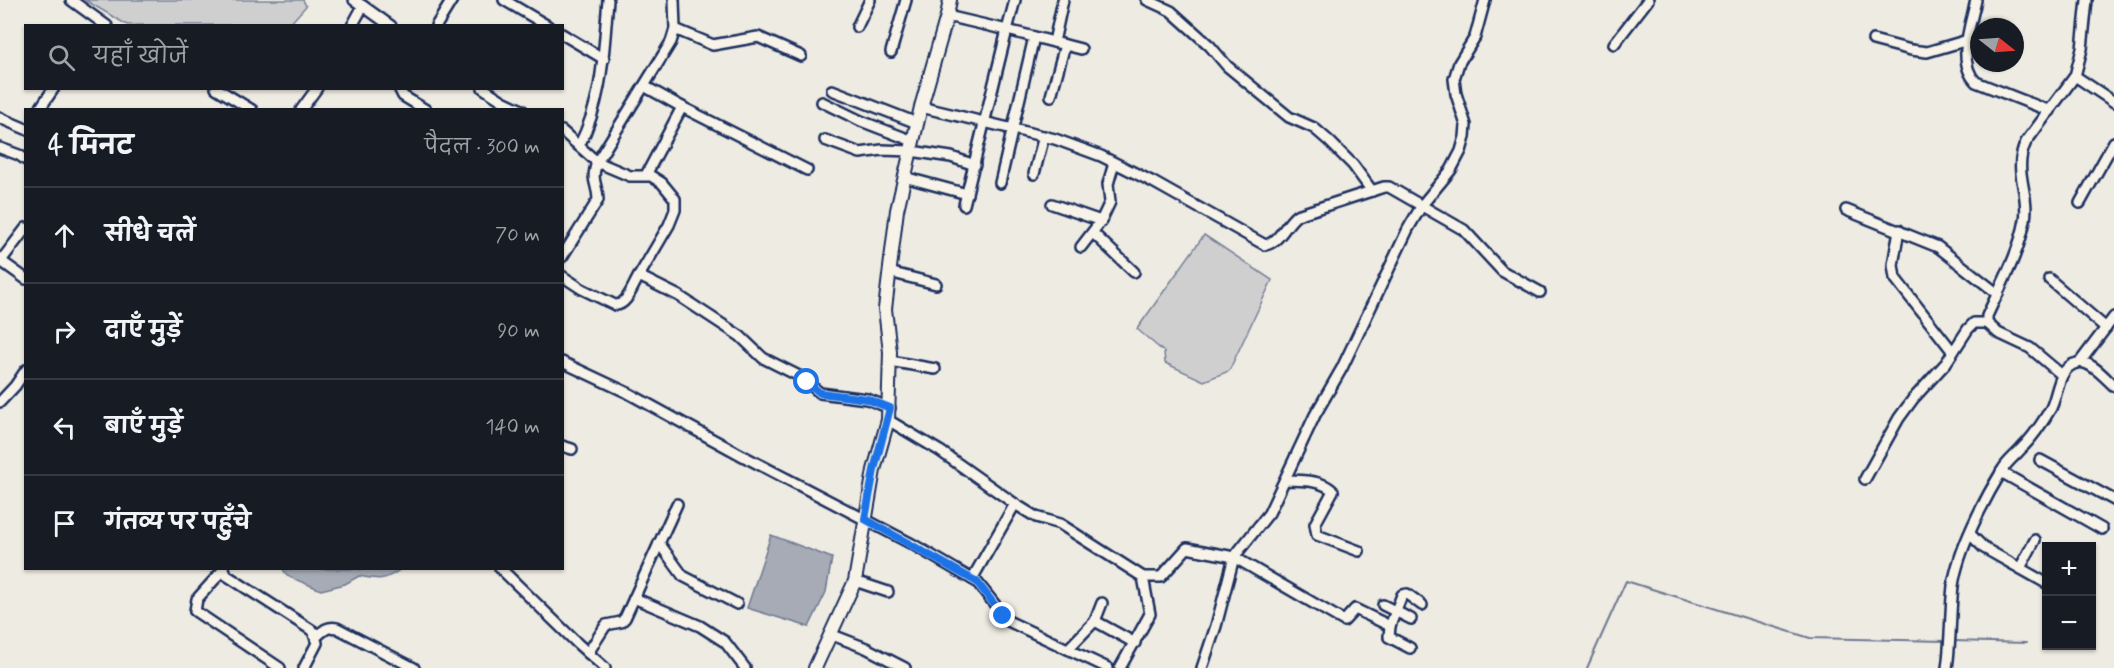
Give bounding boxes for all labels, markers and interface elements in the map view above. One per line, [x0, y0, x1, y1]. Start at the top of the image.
north arrow [1970, 18, 2024, 72]
search box [24, 24, 564, 90]
icon: search [45, 41, 78, 74]
text: यहाँ खोजें [93, 43, 188, 71]
text: 4 मिनट [48, 130, 133, 164]
text: पैदल · 300 m [425, 134, 540, 161]
icon: ahead [48, 219, 81, 252]
text: सीधे चलें [105, 221, 195, 249]
text: 70 m [495, 222, 540, 249]
icon: right [48, 315, 81, 348]
text: दाएँ मुड़ें [105, 317, 182, 345]
text: 90 m [497, 318, 540, 345]
route start [793, 368, 819, 394]
icon: left [48, 411, 81, 444]
text: बाएँ मुड़ें [105, 413, 183, 441]
text: 140 m [486, 414, 540, 441]
icon: arrive [48, 507, 81, 540]
text: गंतव्य पर पहुँचे [105, 509, 251, 537]
map controls [2042, 542, 2096, 650]
button: + [2042, 542, 2096, 596]
button: − [2042, 596, 2096, 650]
route end [989, 602, 1015, 628]

